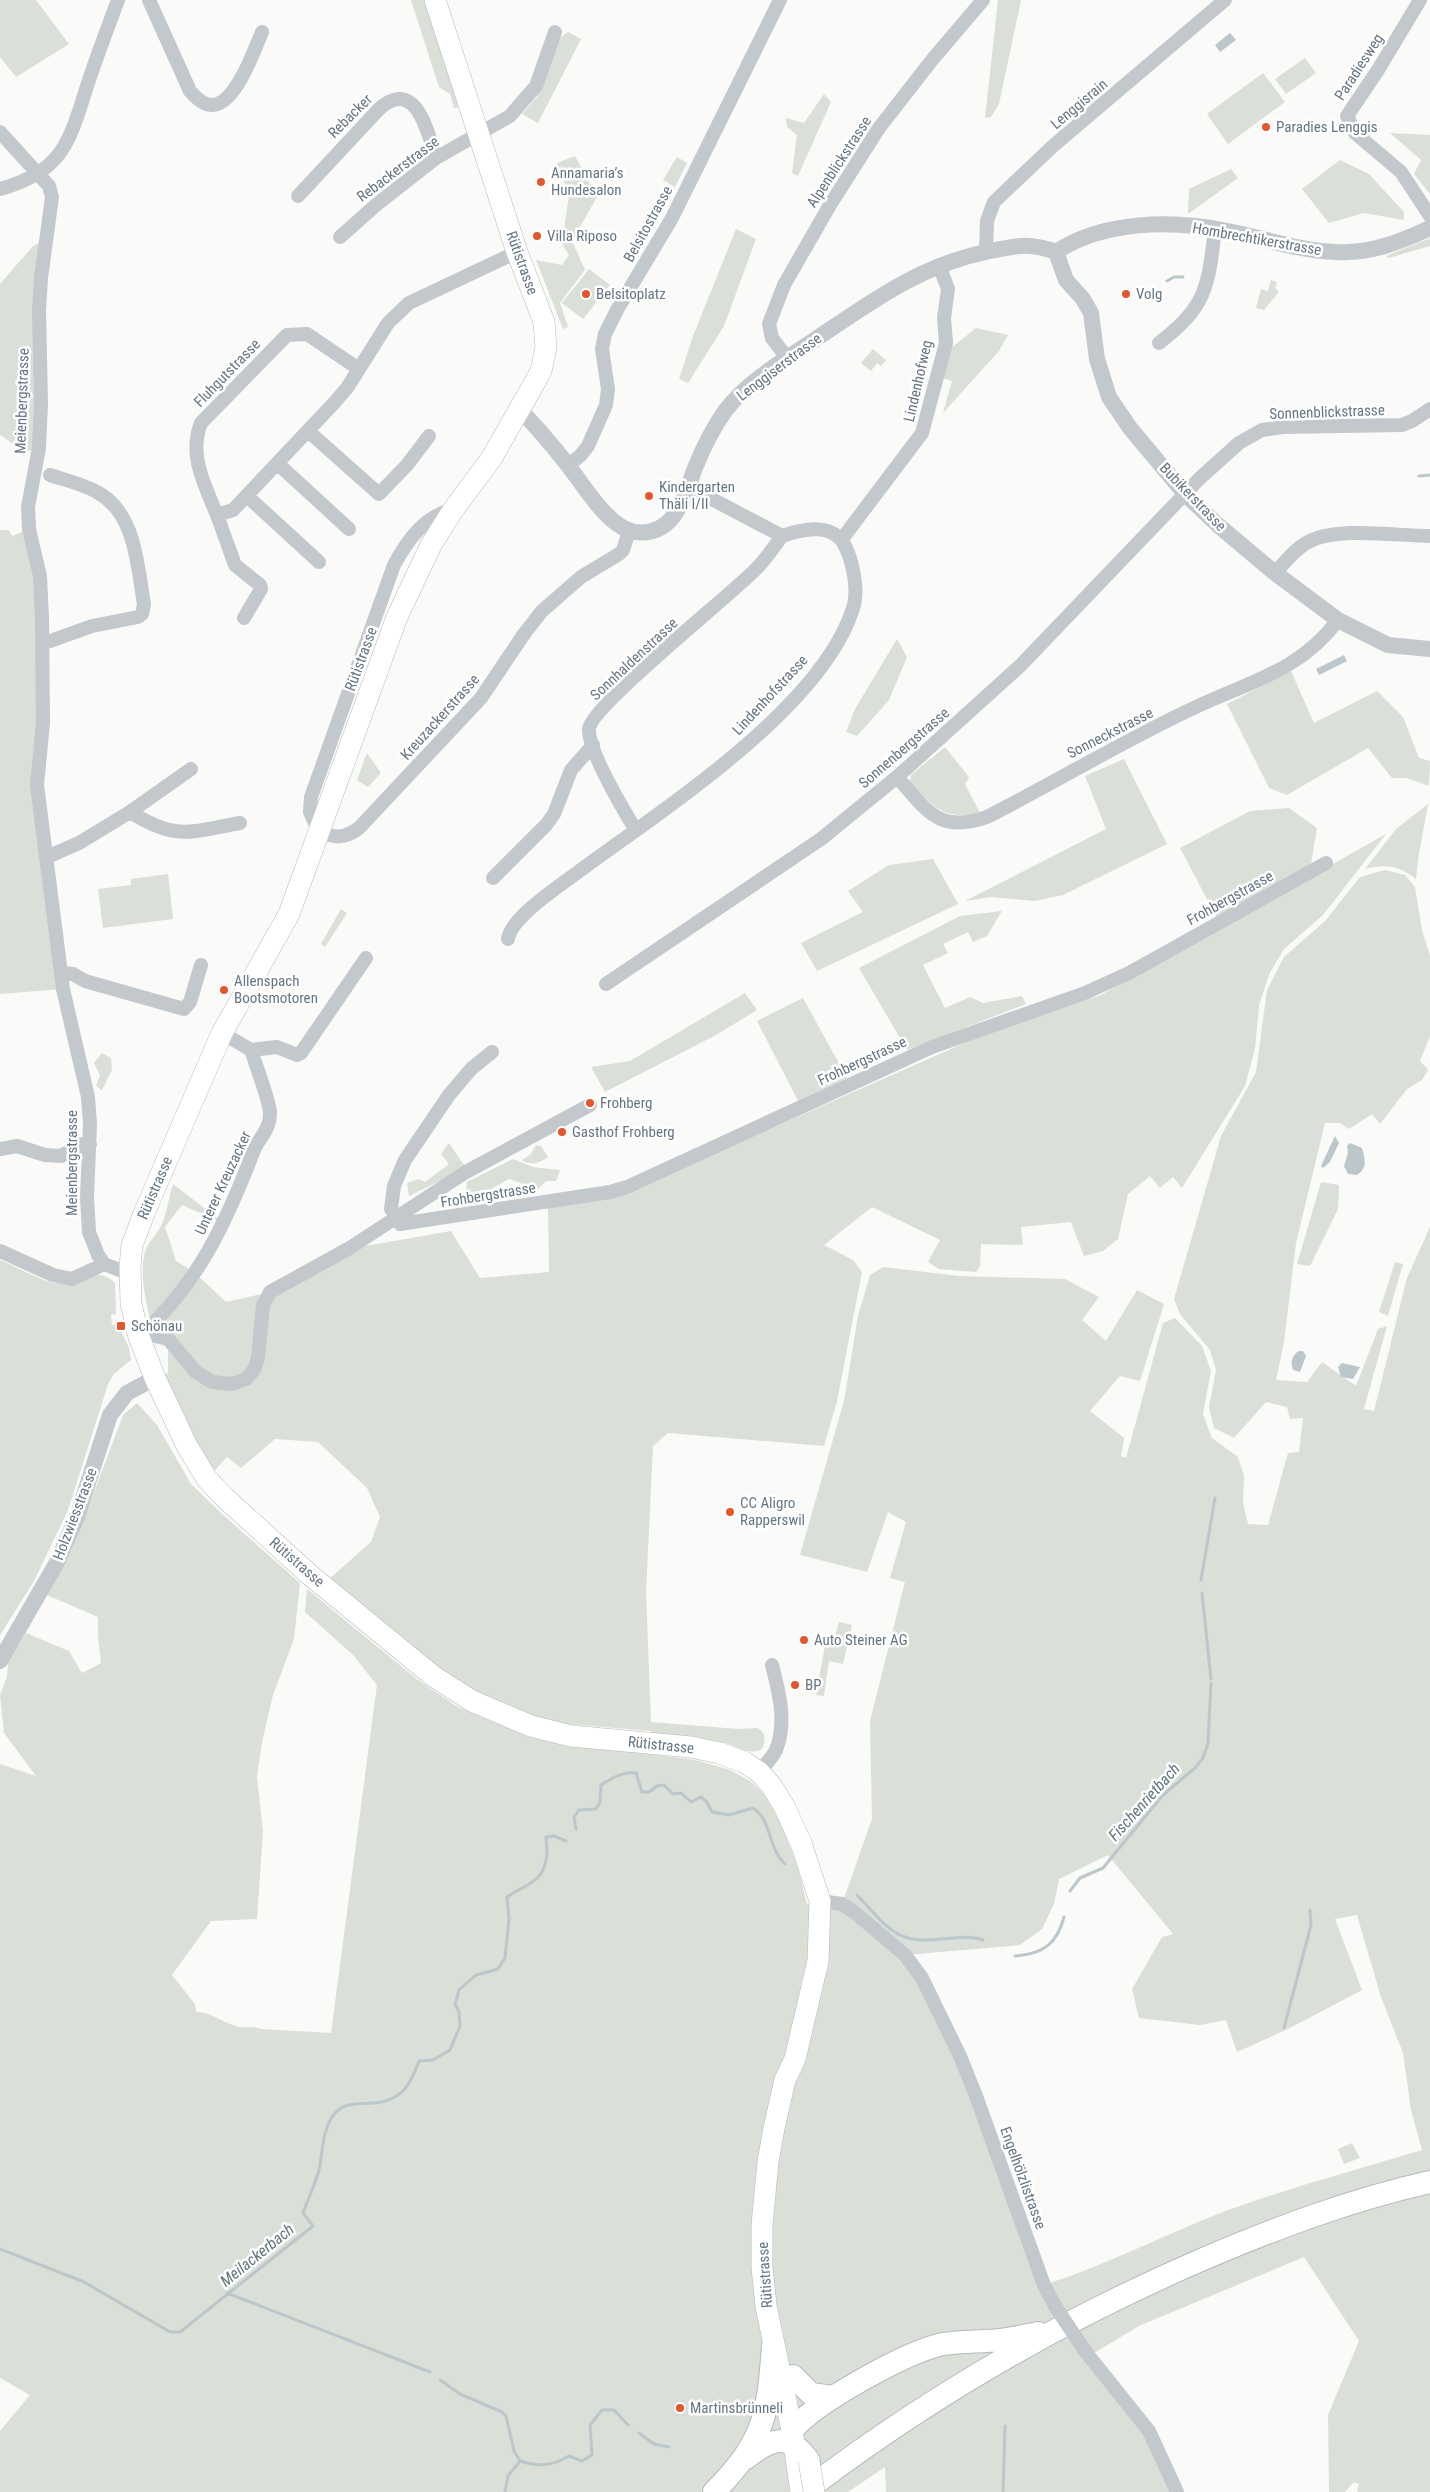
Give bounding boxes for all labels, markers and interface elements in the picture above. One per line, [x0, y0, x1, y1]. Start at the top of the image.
street label: Paradiesweg [1331, 30, 1387, 104]
street label: Lenggisrain [1047, 75, 1111, 133]
street label: Rebacker [324, 90, 376, 142]
street label: Alpenblickstrasse [803, 113, 875, 211]
place label: Paradies Lenggis [1276, 118, 1378, 136]
marker: Paradies Lenggis [1260, 121, 1272, 133]
street label: Rebackerstrasse [353, 132, 443, 206]
place label: Annamaria’s Hundesalon [551, 164, 624, 199]
marker: Annamaria’s Hundesalon [535, 176, 547, 188]
street label: Belsitostrasse [620, 183, 676, 265]
street label: Hombrechtikerstrasse [1191, 219, 1323, 259]
place label: Villa Riposo [547, 227, 617, 245]
street label: Rütistrasse [502, 229, 542, 297]
marker: Villa Riposo [531, 230, 543, 242]
place label: Belsitoplatz [596, 285, 666, 303]
place label: Volg [1136, 285, 1162, 303]
marker: Belsitoplatz [580, 288, 592, 300]
marker: Volg [1120, 288, 1132, 300]
street label: Lenggiserstrasse [733, 329, 825, 405]
street label: Fluhgutstrasse [190, 335, 264, 411]
street label: Lindenhofweg [900, 338, 936, 424]
street label: Meienbergstrasse [11, 348, 33, 454]
street label: Sonnenblickstrasse [1269, 401, 1385, 423]
street label: Bubikerstrasse [1156, 459, 1230, 535]
place label: Kindergarten Thäli I/II [659, 478, 735, 513]
marker: Kindergarten Thäli I/II [643, 490, 655, 502]
street label: Sonnhaldenstrasse [587, 614, 681, 704]
street label: Rütistrasse [341, 625, 381, 693]
street label: Lindenhofstrasse [728, 651, 812, 739]
street label: Kreuzackerstrasse [397, 670, 483, 764]
street label: Sonnenbergstrasse [855, 704, 953, 792]
street label: Sonneckstrasse [1064, 704, 1156, 762]
street label: Frohbergstrasse [1184, 867, 1276, 929]
place label: Allenspach Bootsmotoren [234, 972, 318, 1007]
marker: Allenspach Bootsmotoren [218, 984, 230, 996]
street label: Frohbergstrasse [815, 1033, 909, 1089]
place label: Frohberg [600, 1094, 652, 1112]
marker: Frohberg [584, 1097, 596, 1109]
street label: Meienbergstrasse [63, 1110, 81, 1216]
place label: Gasthof Frohberg [572, 1123, 675, 1141]
marker: Gasthof Frohberg [556, 1126, 568, 1138]
street label: Unterer Kreuzacker [191, 1128, 255, 1238]
street label: Rütistrasse [134, 1154, 176, 1222]
street label: Frohbergstrasse [439, 1179, 537, 1211]
place label: Schönau [131, 1317, 182, 1335]
marker: Schönau [115, 1320, 127, 1332]
street label: Holzwiesstrasse [49, 1465, 101, 1563]
place label: CC Aligro Rapperswil [740, 1494, 805, 1529]
marker: CC Aligro Rapperswil [724, 1506, 736, 1518]
street label: Rütistrasse [266, 1533, 328, 1591]
place label: Auto Steiner AG [814, 1631, 908, 1649]
marker: Auto Steiner AG [798, 1634, 810, 1646]
place label: BP [805, 1676, 822, 1694]
marker: BP [789, 1679, 801, 1691]
street label: Rütistrasse [627, 1733, 695, 1757]
water label: Fischenrietbach [1104, 1759, 1184, 1845]
street label: Engelhölzlistrasse [996, 2124, 1050, 2232]
water label: Meilackerbach [216, 2220, 298, 2290]
street label: Rütistrasse [754, 2241, 776, 2309]
place label: Martinsbrünneli [690, 2399, 783, 2417]
marker: Martinsbrünneli [674, 2402, 686, 2414]

